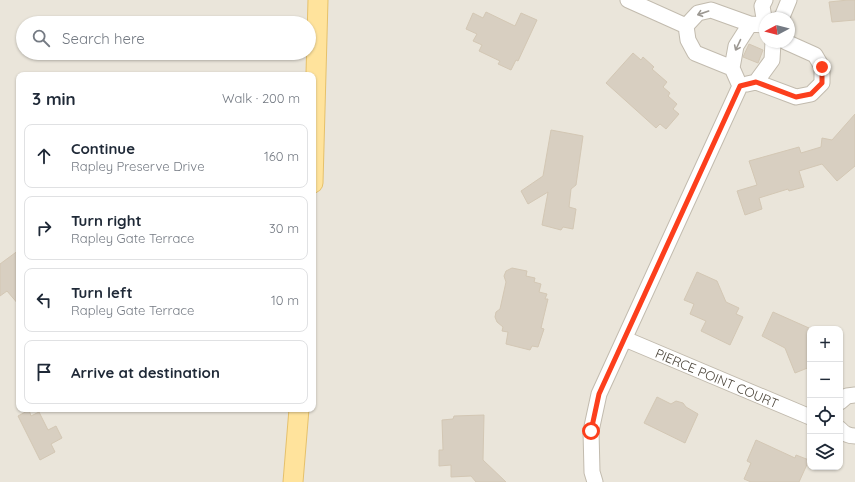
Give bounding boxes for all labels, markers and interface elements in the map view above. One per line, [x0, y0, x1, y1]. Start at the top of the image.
one-way arrow [698, 9, 710, 17]
north arrow [759, 12, 795, 48]
search box [16, 16, 316, 60]
icon: search [30, 27, 52, 49]
text: Search here [62, 29, 145, 48]
one-way arrow [734, 38, 741, 50]
route end [813, 58, 831, 76]
text: 3 min [32, 88, 76, 109]
text: Walk · 200 m [222, 90, 300, 106]
text: Continue [71, 139, 135, 158]
icon: ahead [33, 145, 55, 167]
text: 160 m [264, 148, 299, 164]
text: Rapley Preserve Drive [71, 158, 205, 174]
text: Turn right [71, 211, 142, 230]
icon: right [33, 217, 55, 239]
text: 30 m [269, 220, 299, 236]
text: Rapley Gate Terrace [71, 230, 194, 246]
text: Turn left [71, 283, 133, 302]
icon: left [33, 289, 55, 311]
text: 10 m [271, 292, 299, 308]
text: Rapley Gate Terrace [71, 302, 194, 318]
map controls [807, 326, 843, 470]
button: + [807, 326, 843, 362]
street label: PIERCE POINT COURT [653, 345, 781, 411]
icon: arrive [33, 361, 55, 383]
button: − [807, 362, 843, 398]
text: Arrive at destination [71, 363, 220, 382]
button: locate [807, 398, 843, 434]
route start [582, 422, 600, 440]
button: layers [807, 434, 843, 470]

